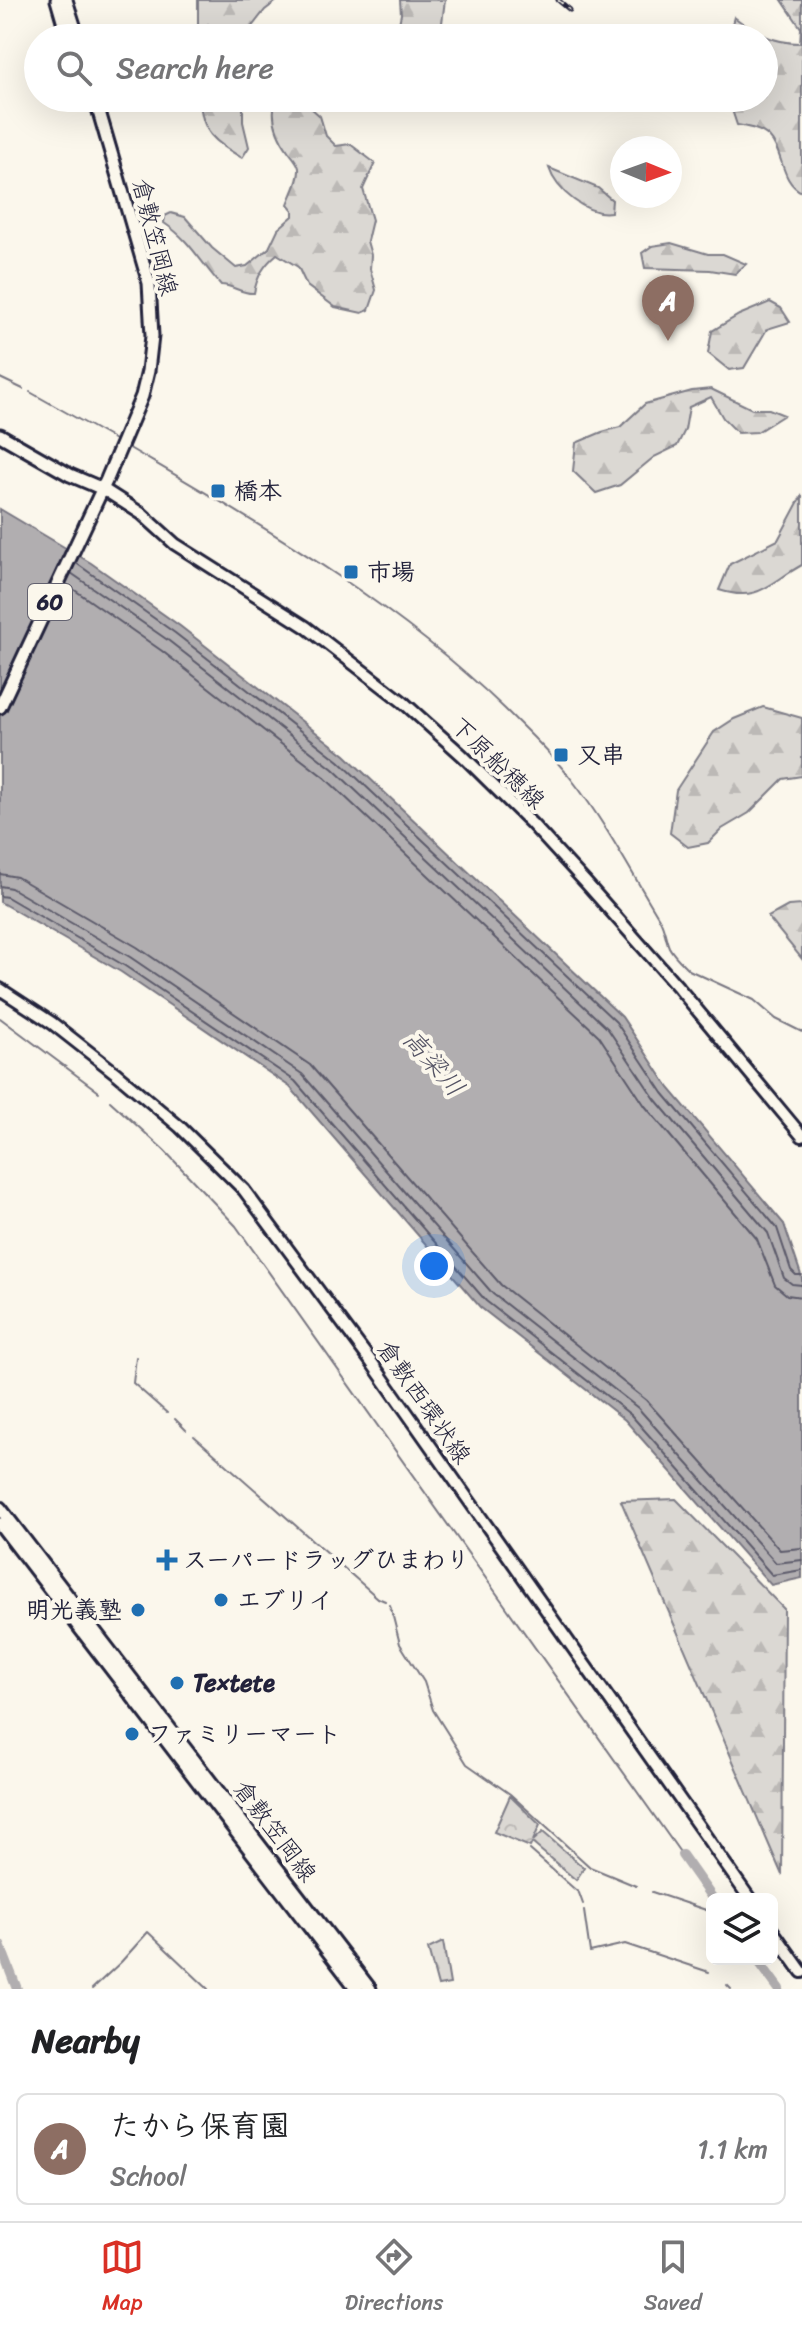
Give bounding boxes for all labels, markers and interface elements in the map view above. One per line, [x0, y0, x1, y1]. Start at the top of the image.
search box [24, 24, 778, 112]
text: Search here [116, 41, 274, 95]
icon: search [52, 46, 96, 90]
north arrow [610, 136, 682, 208]
street label: 倉敷笠岡線 [120, 174, 190, 300]
pin: A [642, 275, 694, 341]
place label: 橋本 [234, 470, 282, 512]
marker: 橋本 [209, 482, 227, 500]
place label: 市場 [367, 551, 415, 593]
marker: 市場 [342, 563, 360, 581]
road number: 60 [28, 584, 72, 620]
street label: 下原船穂線 [440, 706, 556, 820]
place label: 又串 [577, 734, 625, 776]
marker: 又串 [552, 746, 570, 764]
water label: 高梁川 [391, 1018, 477, 1108]
your location [414, 1246, 454, 1286]
street label: 倉敷西環状線 [366, 1331, 482, 1473]
place label: スーパードラッグひまわり [183, 1539, 470, 1581]
marker: スーパードラッグひまわり [158, 1551, 176, 1569]
place label: エブリイ [237, 1579, 333, 1621]
place label: 明光義塾 [26, 1589, 122, 1631]
marker: エブリイ [212, 1591, 230, 1609]
marker: 明光義塾 [129, 1601, 147, 1619]
place label: Te×tete [193, 1662, 275, 1704]
marker: Te×tete [168, 1674, 186, 1692]
place label: ファミリーマート [148, 1713, 341, 1755]
marker: ファミリーマート [123, 1725, 141, 1743]
street label: 倉敷笠岡線 [222, 1770, 328, 1892]
map controls [706, 1893, 778, 1965]
button: layers [706, 1893, 778, 1965]
text: Nearby [32, 2011, 140, 2071]
text: たから保育園 [110, 2099, 290, 2153]
text: A [51, 2126, 69, 2172]
text: 1.1 km [697, 2126, 768, 2172]
text: School [110, 2153, 187, 2199]
tab: Map [100, 2235, 144, 2322]
tab: Directions [345, 2235, 443, 2322]
tab: Saved [644, 2235, 702, 2322]

